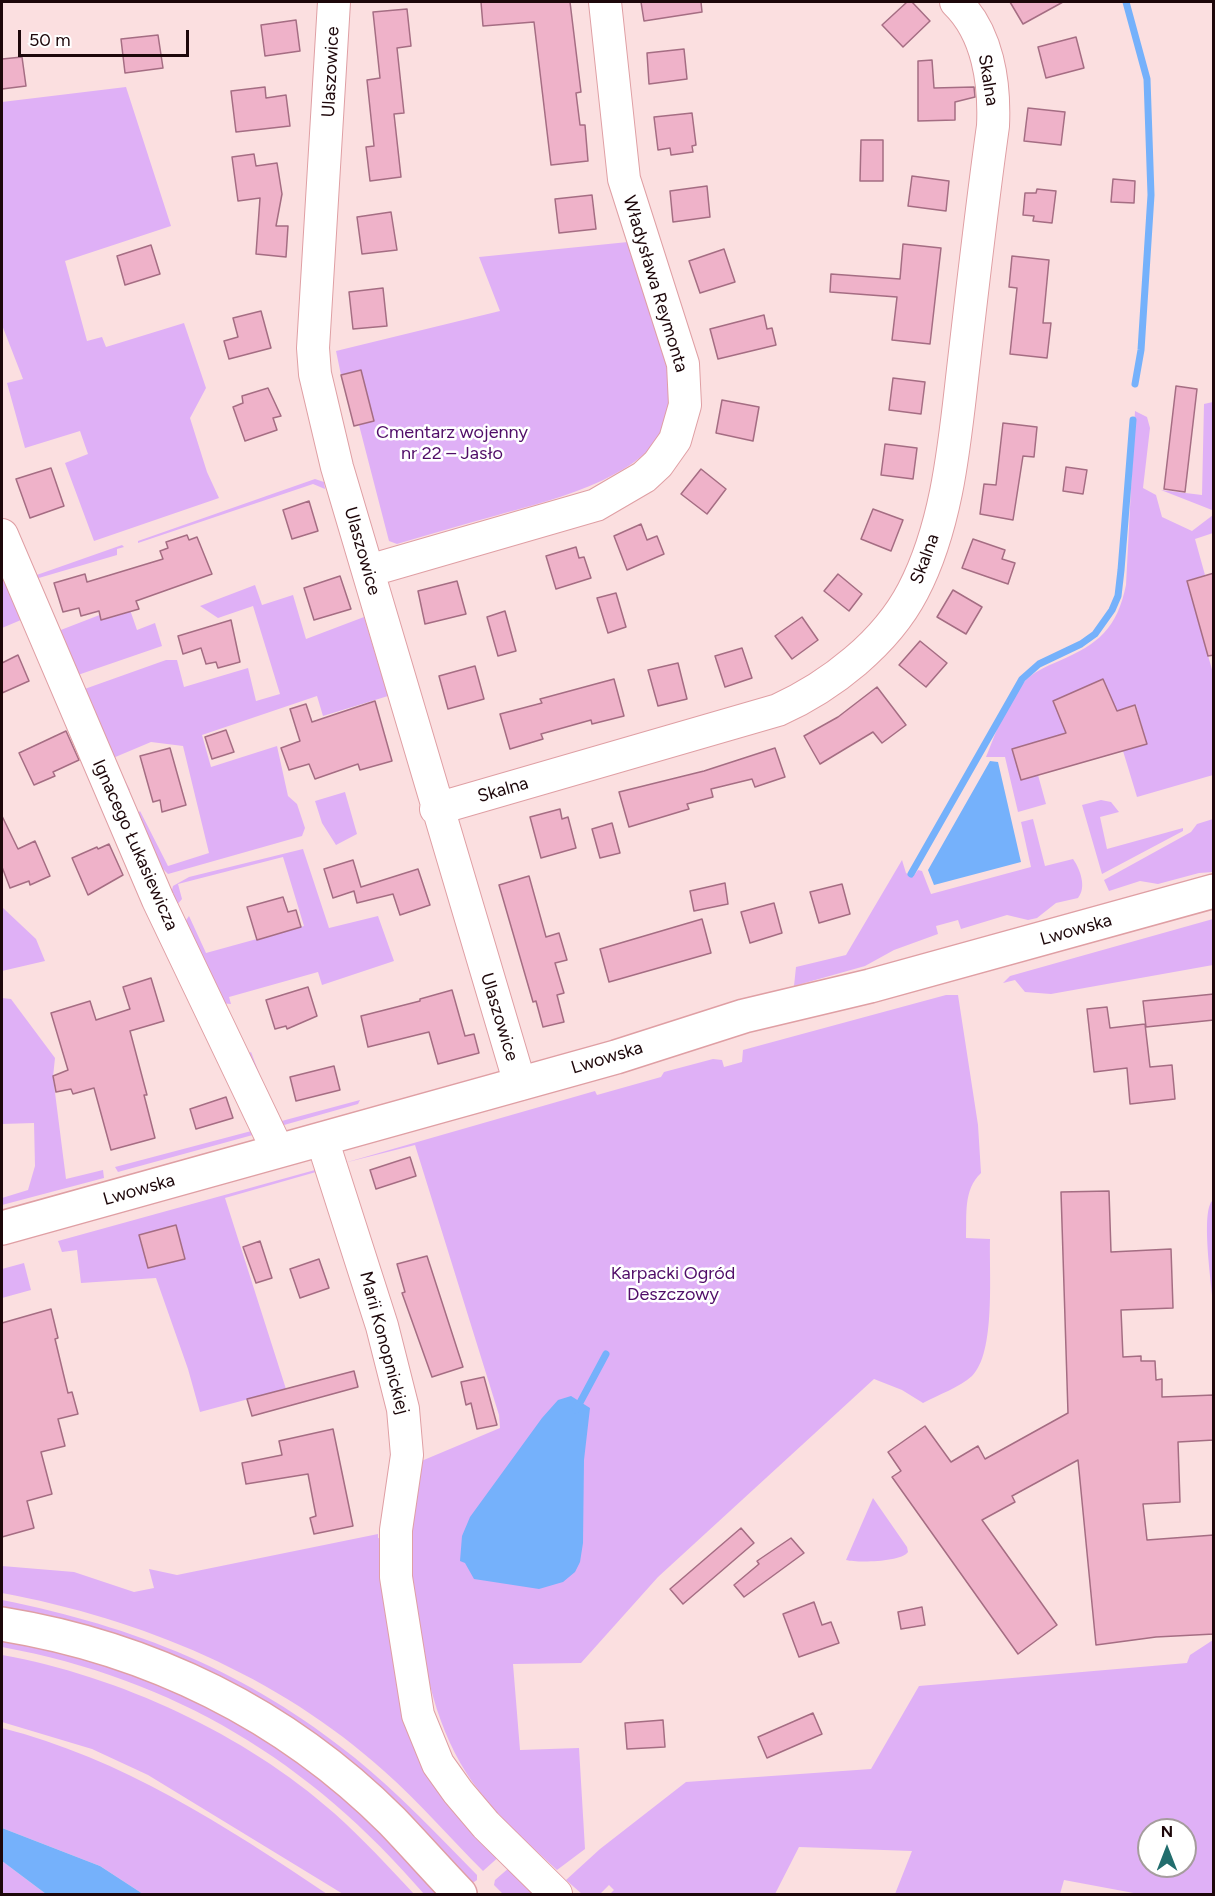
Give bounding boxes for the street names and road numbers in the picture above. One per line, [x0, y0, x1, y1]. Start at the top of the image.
street label: Ulaszowice [318, 26, 344, 118]
street label: Skalna [973, 53, 1003, 107]
street label: Władysława Reymonta [618, 193, 692, 375]
street label: Ulaszowice [339, 504, 385, 598]
street label: Skalna [906, 531, 944, 587]
street label: Ignacego Łukasiewicza [88, 756, 182, 934]
street label: Skalna [475, 772, 531, 808]
street label: Lwowska [1038, 909, 1114, 951]
street label: Ulaszowice [475, 970, 523, 1064]
street label: Lwowska [569, 1037, 645, 1079]
street label: Lwowska [101, 1169, 177, 1211]
street label: Marii Konopnickiej [355, 1269, 413, 1417]

